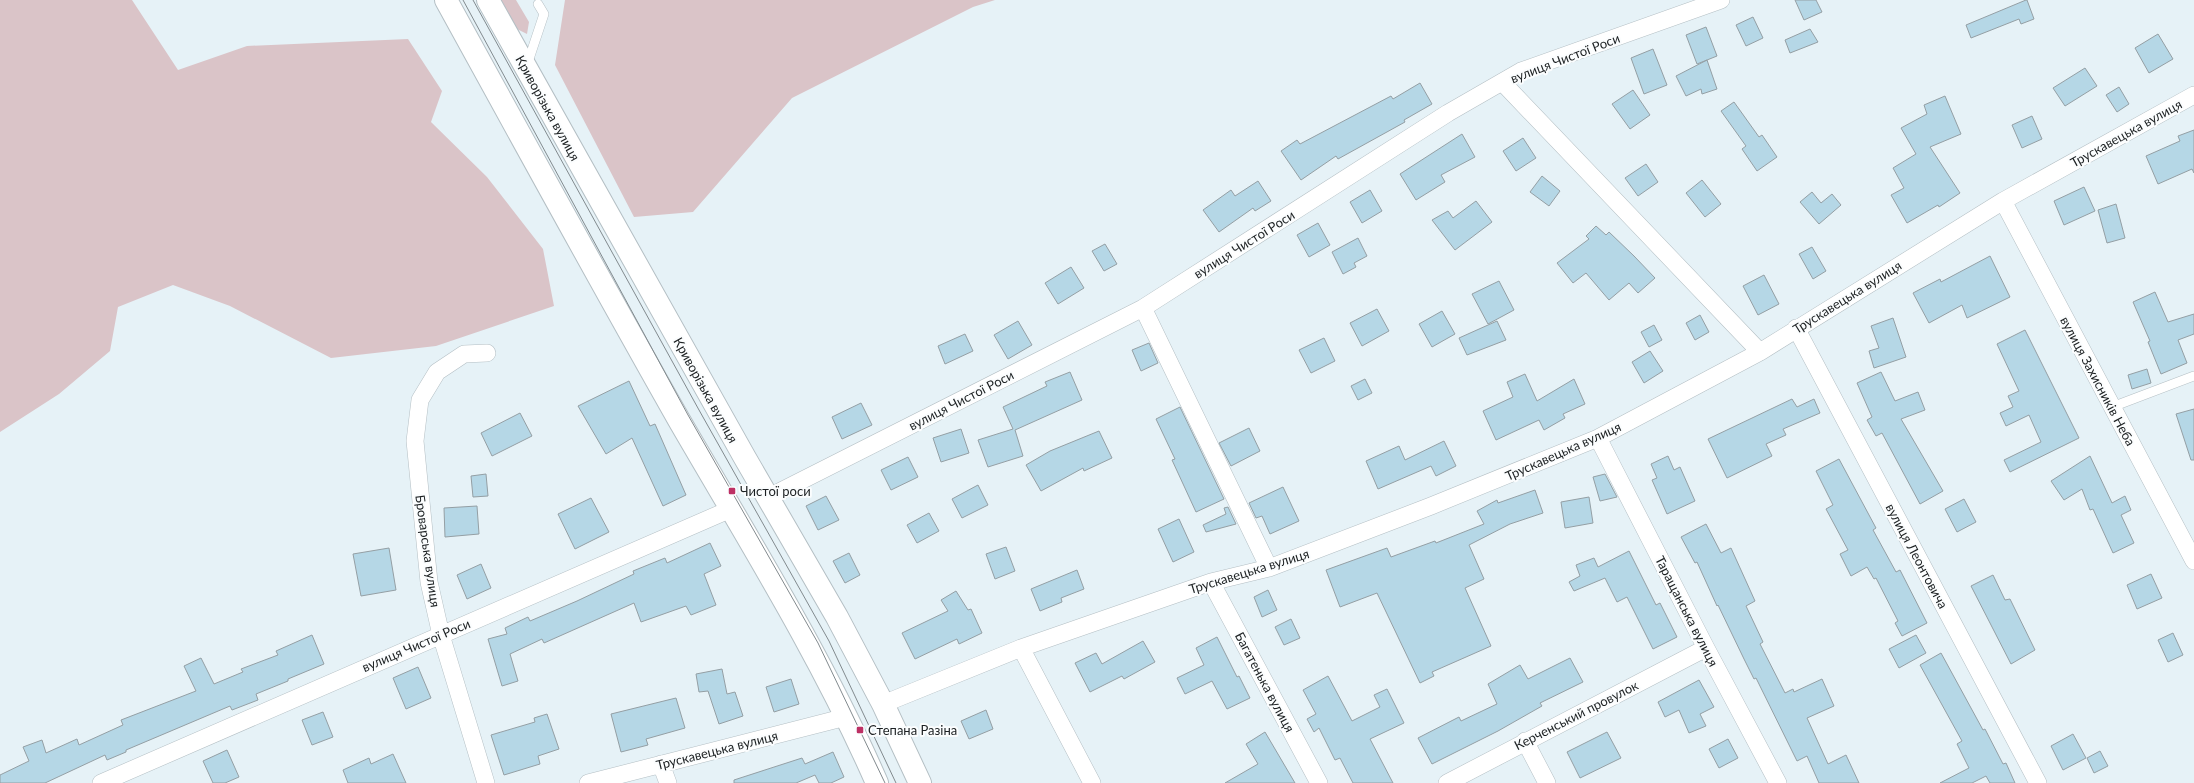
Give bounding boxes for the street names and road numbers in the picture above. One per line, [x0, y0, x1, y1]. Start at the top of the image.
street label: вулиця Чистої Роси [1508, 30, 1622, 86]
street label: Криворізька вулиця [512, 53, 584, 163]
street label: Трускавецька вулиця [2067, 96, 2185, 170]
street label: вулиця Чистої Роси [1191, 207, 1297, 281]
street label: Трускавецька вулиця [1790, 257, 1904, 337]
street label: вулиця Захисників Неба [2057, 314, 2139, 448]
street label: Криворізька вулиця [670, 335, 742, 445]
street label: вулиця Чистої Роси [906, 367, 1016, 433]
street label: Трускавецька вулиця [1503, 418, 1623, 484]
street label: Броварська вулиця [412, 494, 444, 608]
street label: вулиця Леонтовича [1883, 501, 1951, 611]
street label: Трускавецька вулиця [1187, 545, 1311, 597]
street label: Таращанська вулиця [1652, 553, 1722, 669]
street label: вулиця Чистої Роси [360, 615, 472, 675]
street label: Багатенька вулиця [1232, 629, 1298, 735]
street label: Керченський провулок [1511, 677, 1641, 753]
street label: Трускавецька вулиця [654, 727, 780, 773]

